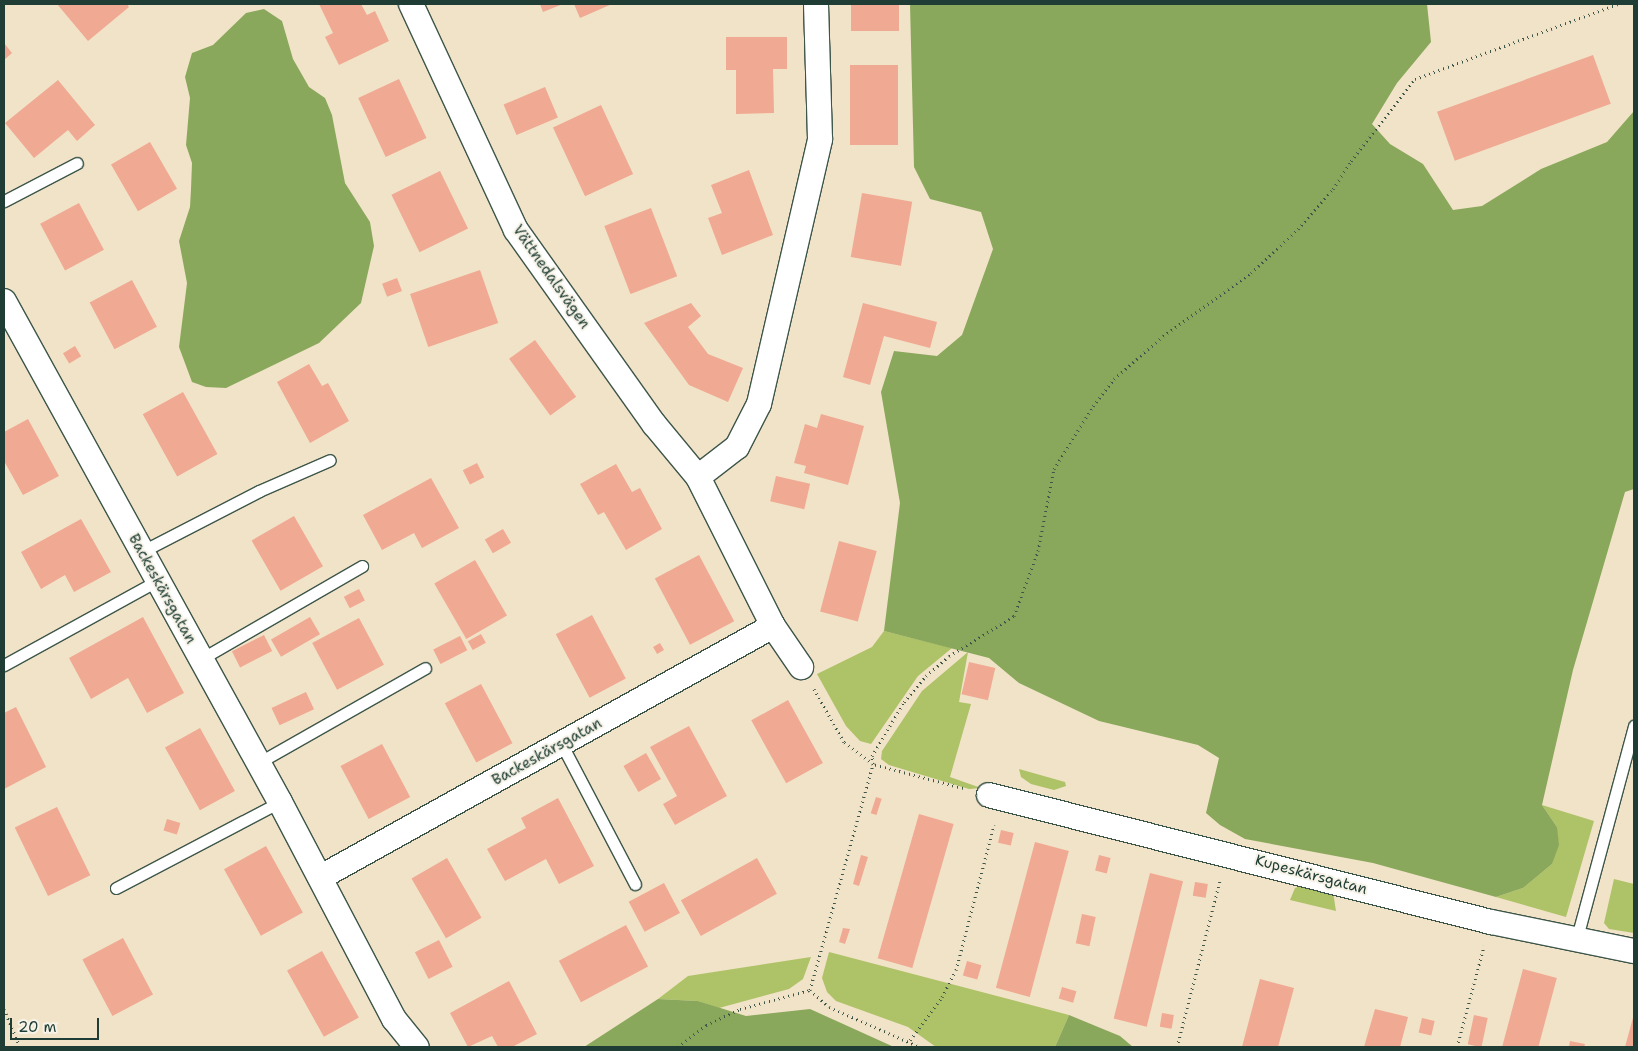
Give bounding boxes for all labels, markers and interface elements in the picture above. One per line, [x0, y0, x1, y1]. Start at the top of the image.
street label: Vättnedalsvägen [508, 222, 594, 332]
street label: Backeskärsgatan [124, 531, 200, 647]
street label: Backeskärsgatan [489, 714, 605, 790]
street label: Kupeskärsgatan [1253, 851, 1369, 899]
scale bar [12, 1008, 101, 1040]
text: 20 m [18, 1017, 57, 1037]

